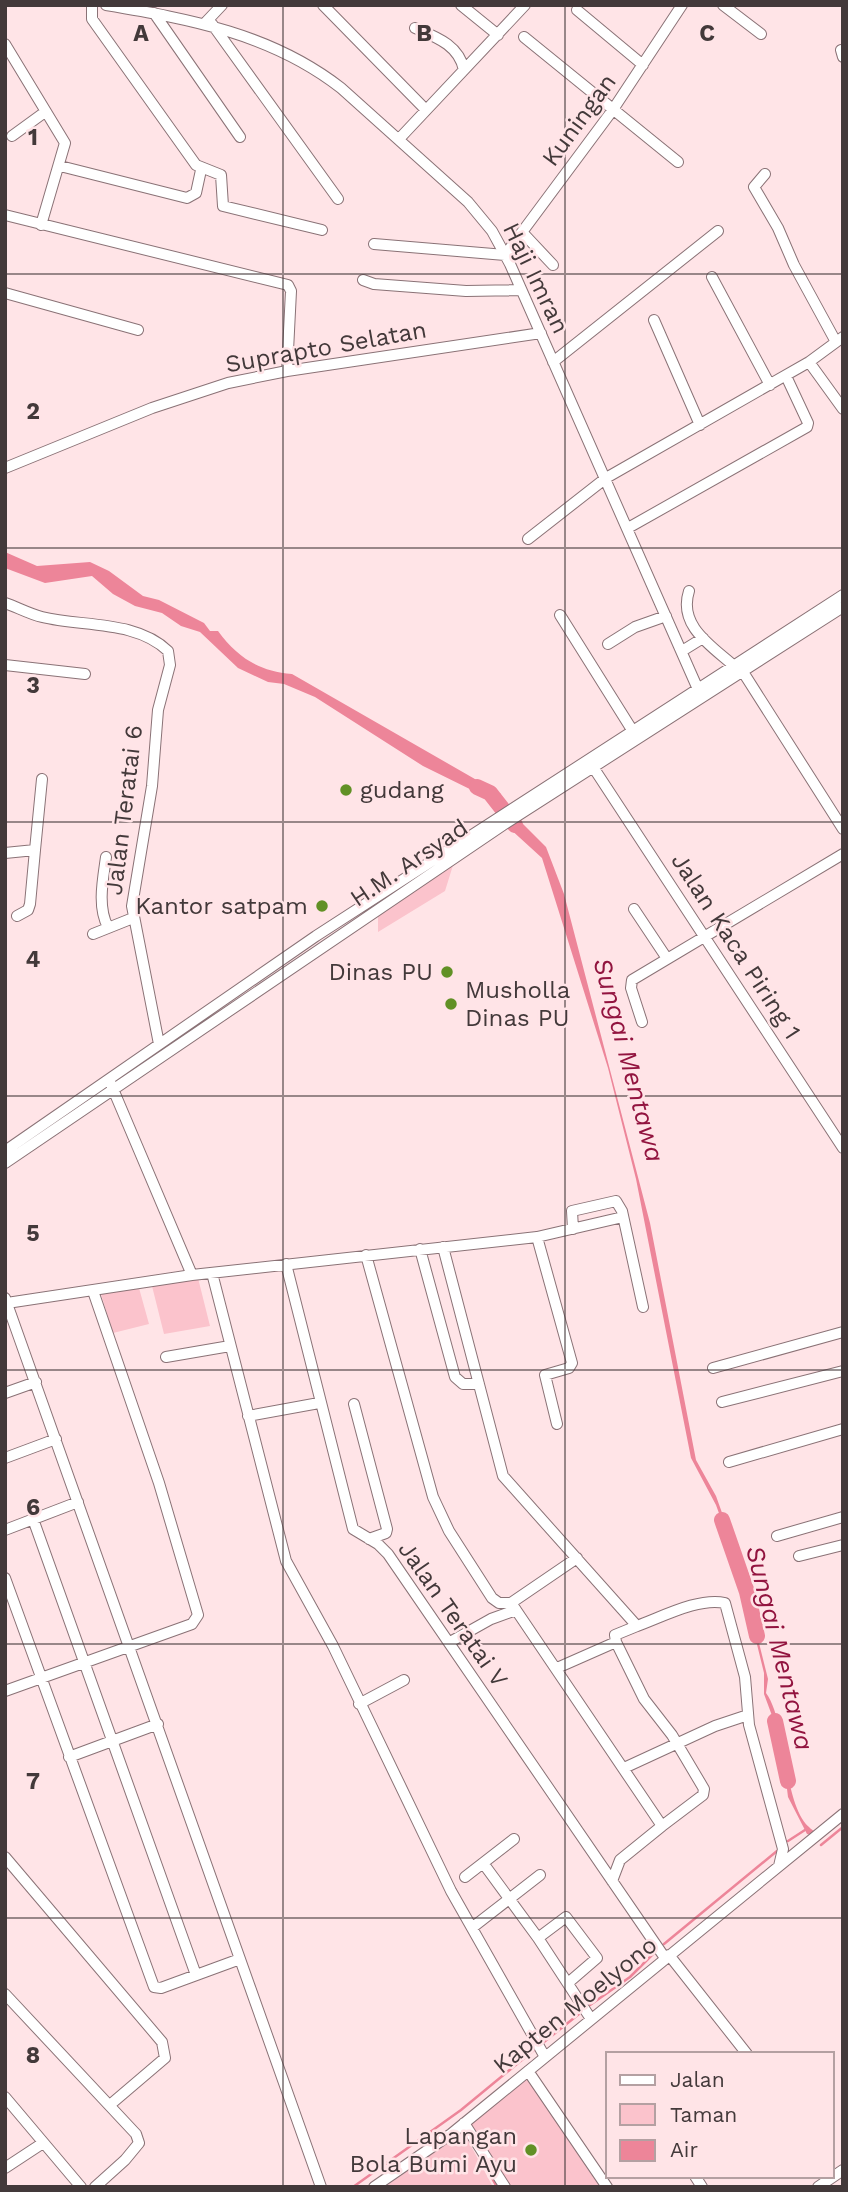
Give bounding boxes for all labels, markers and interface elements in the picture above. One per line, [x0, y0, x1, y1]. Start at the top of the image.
text: A [133, 20, 149, 47]
text: B [416, 20, 432, 47]
text: C [699, 20, 715, 47]
street label: Kuningan [536, 68, 622, 172]
text: 1 [28, 124, 38, 151]
street label: Haji Imran [497, 218, 575, 338]
street label: Suprapto Selatan [223, 316, 429, 378]
text: 2 [26, 398, 40, 425]
text: 3 [26, 672, 40, 699]
street label: Jalan Teratai 6 [100, 723, 148, 897]
place label: gudang [360, 776, 444, 804]
marker: gudang [338, 782, 354, 798]
street label: H.M. Arsyad [345, 813, 473, 913]
street label: Jalan Kaca Piring 1 [665, 848, 807, 1044]
place label: Kantor satpam [135, 892, 308, 920]
marker: Kantor satpam [314, 898, 330, 914]
text: 4 [26, 946, 41, 973]
water label: Sungai Mentawa [587, 955, 671, 1165]
place label: Dinas PU [329, 958, 433, 986]
marker: Dinas PU [439, 964, 455, 980]
place label: Musholla Dinas PU [465, 976, 570, 1032]
marker: Musholla Dinas PU [443, 996, 459, 1012]
text: 5 [26, 1220, 40, 1247]
text: 6 [26, 1494, 40, 1521]
street label: Jalan Teratai V [392, 1536, 514, 1692]
water label: Sungai Mentawa [740, 1542, 820, 1754]
text: 7 [26, 1768, 40, 1795]
street label: Kapten Moelyono [488, 1931, 662, 2079]
text: 8 [26, 2042, 40, 2069]
legend [606, 2052, 834, 2178]
text: Jalan [670, 2067, 725, 2092]
text: Taman [670, 2102, 737, 2127]
place label: Lapangan Bola Bumi Ayu [350, 2122, 517, 2178]
text: Air [670, 2137, 698, 2162]
marker: Lapangan Bola Bumi Ayu [523, 2142, 539, 2158]

